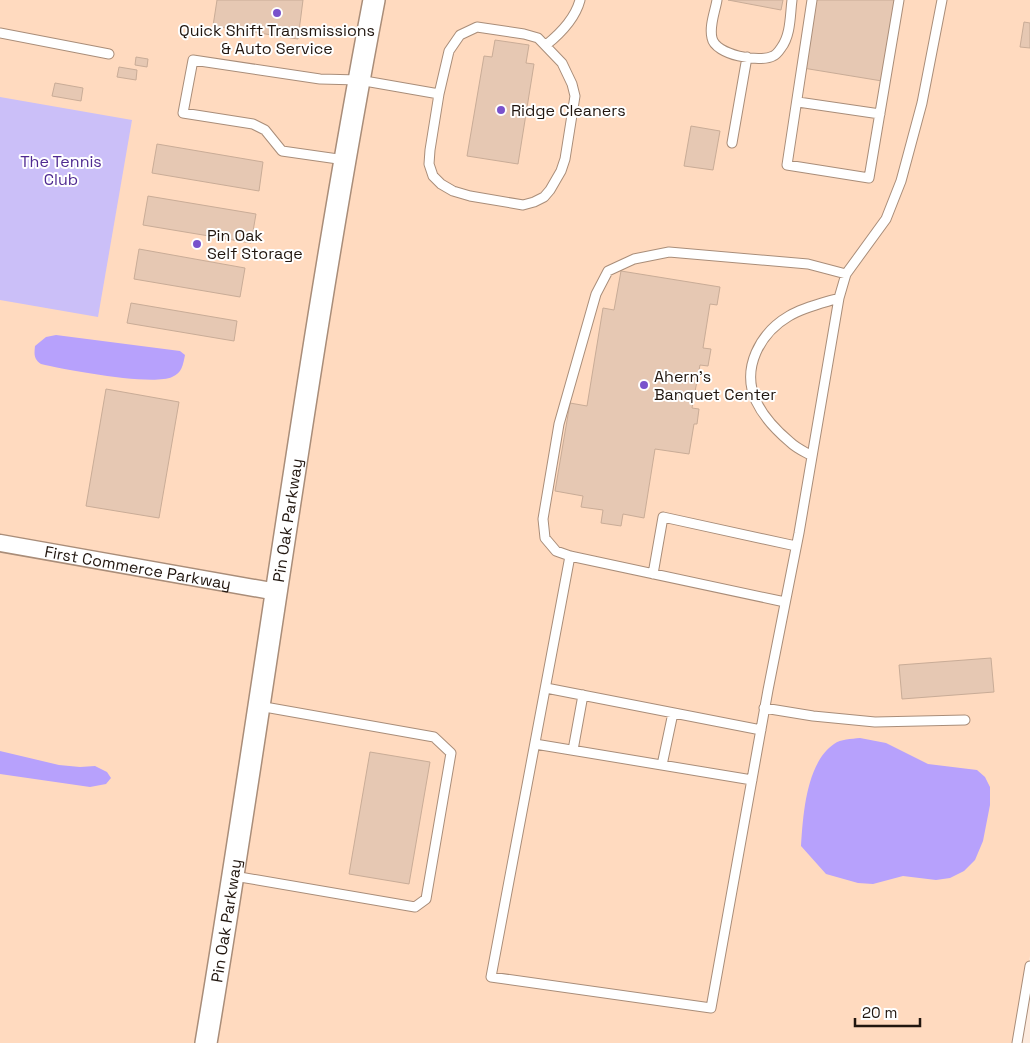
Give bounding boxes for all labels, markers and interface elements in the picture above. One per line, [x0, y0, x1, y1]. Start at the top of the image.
marker: Quick Shift Transmissions & Auto Service [271, 7, 283, 19]
place label: Quick Shift Transmissions & Auto Service [179, 20, 375, 59]
place label: Ridge Cleaners [511, 100, 626, 121]
marker: Ridge Cleaners [495, 104, 507, 116]
park label: The Tennis Club [20, 151, 102, 190]
place label: Pin Oak Self Storage [207, 225, 303, 264]
marker: Pin Oak Self Storage [191, 238, 203, 250]
place label: Ahern's Banquet Center [654, 366, 776, 405]
marker: Ahern's Banquet Center [638, 379, 650, 391]
street label: Pin Oak Parkway [267, 457, 307, 584]
street label: First Commerce Parkway [43, 541, 233, 594]
street label: Pin Oak Parkway [206, 857, 246, 984]
scale bar [855, 996, 920, 1028]
text: 20 m [862, 1003, 897, 1022]

